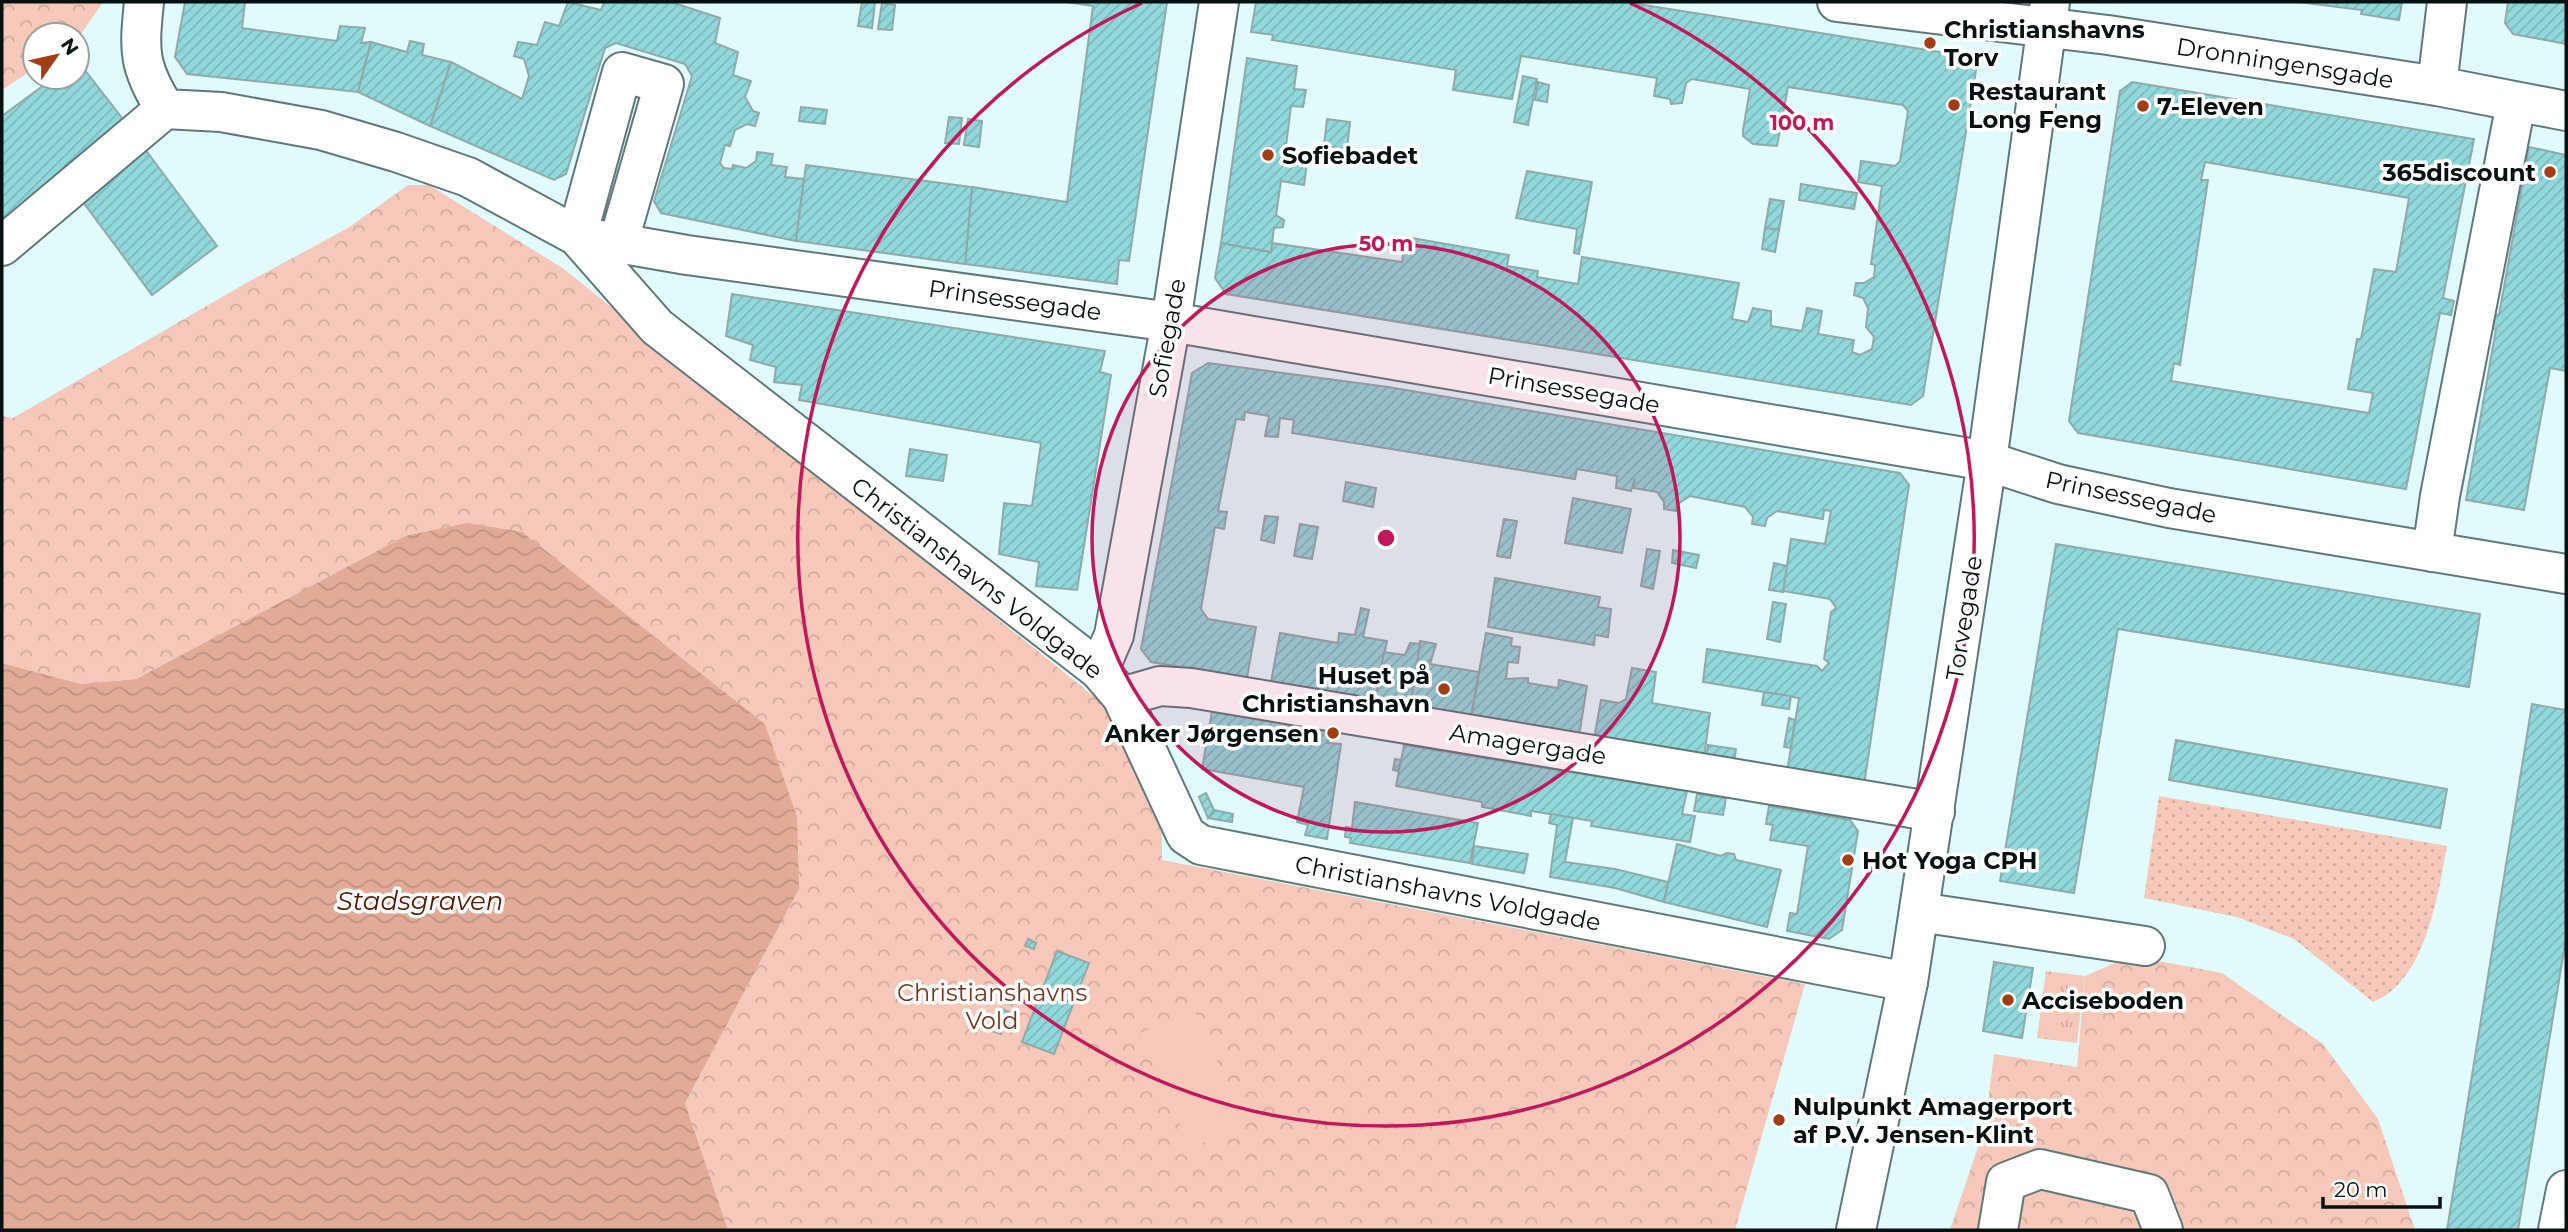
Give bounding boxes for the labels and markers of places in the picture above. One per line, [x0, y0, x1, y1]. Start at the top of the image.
place label: Christianshavns Torv [1944, 15, 2145, 72]
marker: Christianshavns Torv [1922, 35, 1938, 51]
place label: Restaurant Long Feng [1968, 77, 2107, 134]
place label: 7-Eleven [2157, 92, 2264, 121]
marker: Restaurant Long Feng [1946, 97, 1962, 113]
marker: 7-Eleven [2135, 98, 2151, 114]
place label: Sofiebadet [1282, 141, 1419, 170]
marker: Sofiebadet [1260, 147, 1276, 163]
place label: 365discount [2381, 158, 2537, 187]
marker: 365discount [2542, 164, 2558, 180]
centre of rings [1374, 526, 1398, 550]
place label: Huset på Christianshavn [1242, 661, 1430, 718]
marker: Huset på Christianshavn [1436, 681, 1452, 697]
place label: Anker Jørgensen [1104, 719, 1319, 748]
marker: Anker Jørgensen [1325, 725, 1341, 741]
place label: Hot Yoga CPH [1862, 846, 2037, 875]
marker: Hot Yoga CPH [1840, 852, 1856, 868]
place label: Acciseboden [2021, 986, 2184, 1015]
marker: Acciseboden [2000, 992, 2016, 1008]
place label: Nulpunkt Amagerport af P.V. Jensen-Klint [1793, 1092, 2073, 1149]
marker: Nulpunkt Amagerport af P.V. Jensen-Klint [1771, 1112, 1787, 1128]

